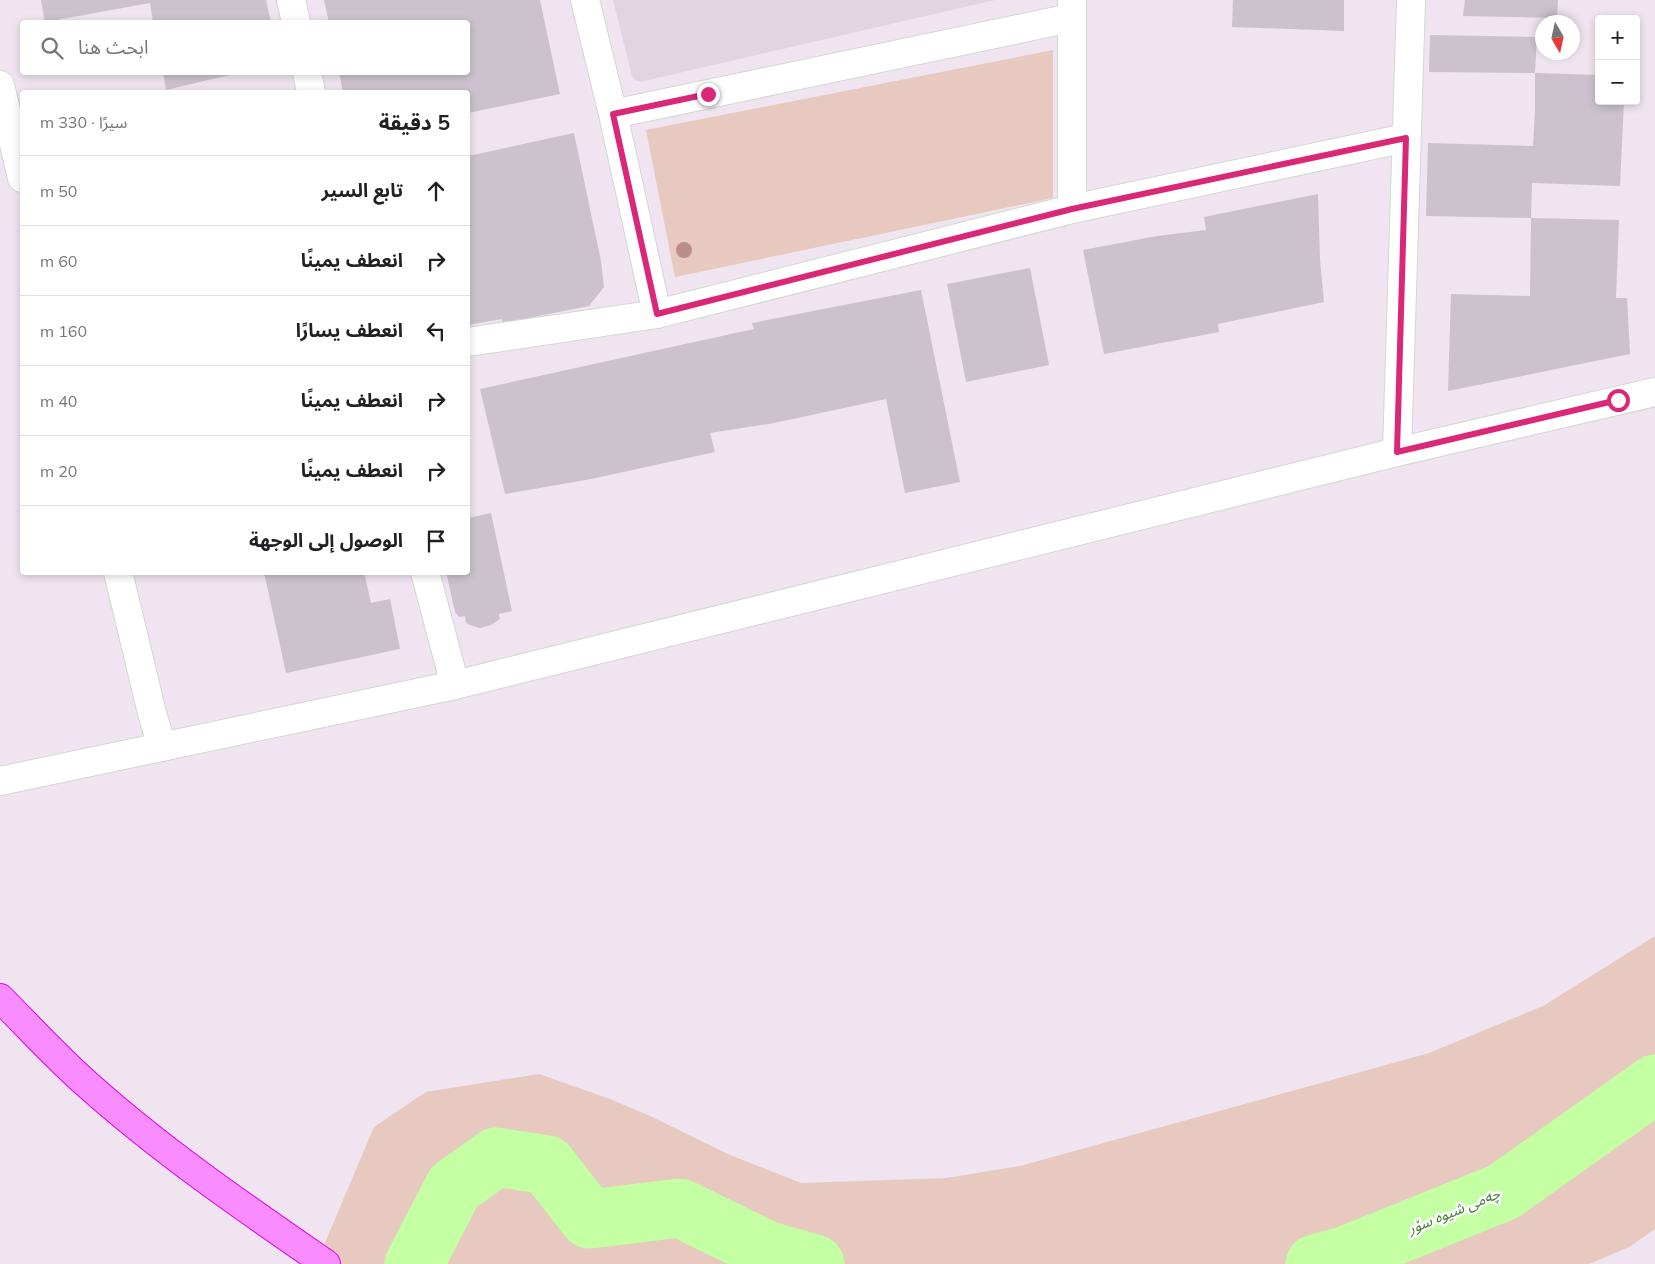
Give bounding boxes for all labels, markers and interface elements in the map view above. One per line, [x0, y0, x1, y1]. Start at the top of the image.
north arrow [1535, 15, 1580, 60]
map controls [1595, 15, 1640, 105]
button: + [1595, 15, 1640, 60]
search box [20, 20, 470, 75]
icon: search [38, 34, 66, 62]
text: ابحث هنا [78, 35, 148, 59]
button: − [1595, 60, 1640, 105]
route end [697, 83, 720, 106]
text: 5 دقيقة [379, 109, 450, 135]
text: سيرًا · 330 m [40, 112, 127, 132]
icon: ahead [422, 177, 450, 205]
text: تابع السير [322, 178, 403, 202]
text: 50 m [40, 181, 77, 201]
icon: right [422, 247, 450, 275]
text: انعطف يمينًا [301, 248, 403, 272]
text: 60 m [40, 251, 77, 271]
icon: left [422, 317, 450, 345]
text: انعطف يسارًا [296, 318, 403, 342]
text: 160 m [40, 321, 87, 341]
icon: right [422, 387, 450, 415]
text: انعطف يمينًا [301, 388, 403, 412]
route start [1607, 389, 1630, 412]
text: 40 m [40, 391, 77, 411]
icon: right [422, 457, 450, 485]
text: انعطف يمينًا [301, 458, 403, 482]
text: 20 m [40, 461, 77, 481]
icon: arrive [422, 527, 450, 555]
text: الوصول إلى الوجهة [249, 528, 403, 552]
water label: چەمی شیوە سۆر [1404, 1183, 1503, 1239]

